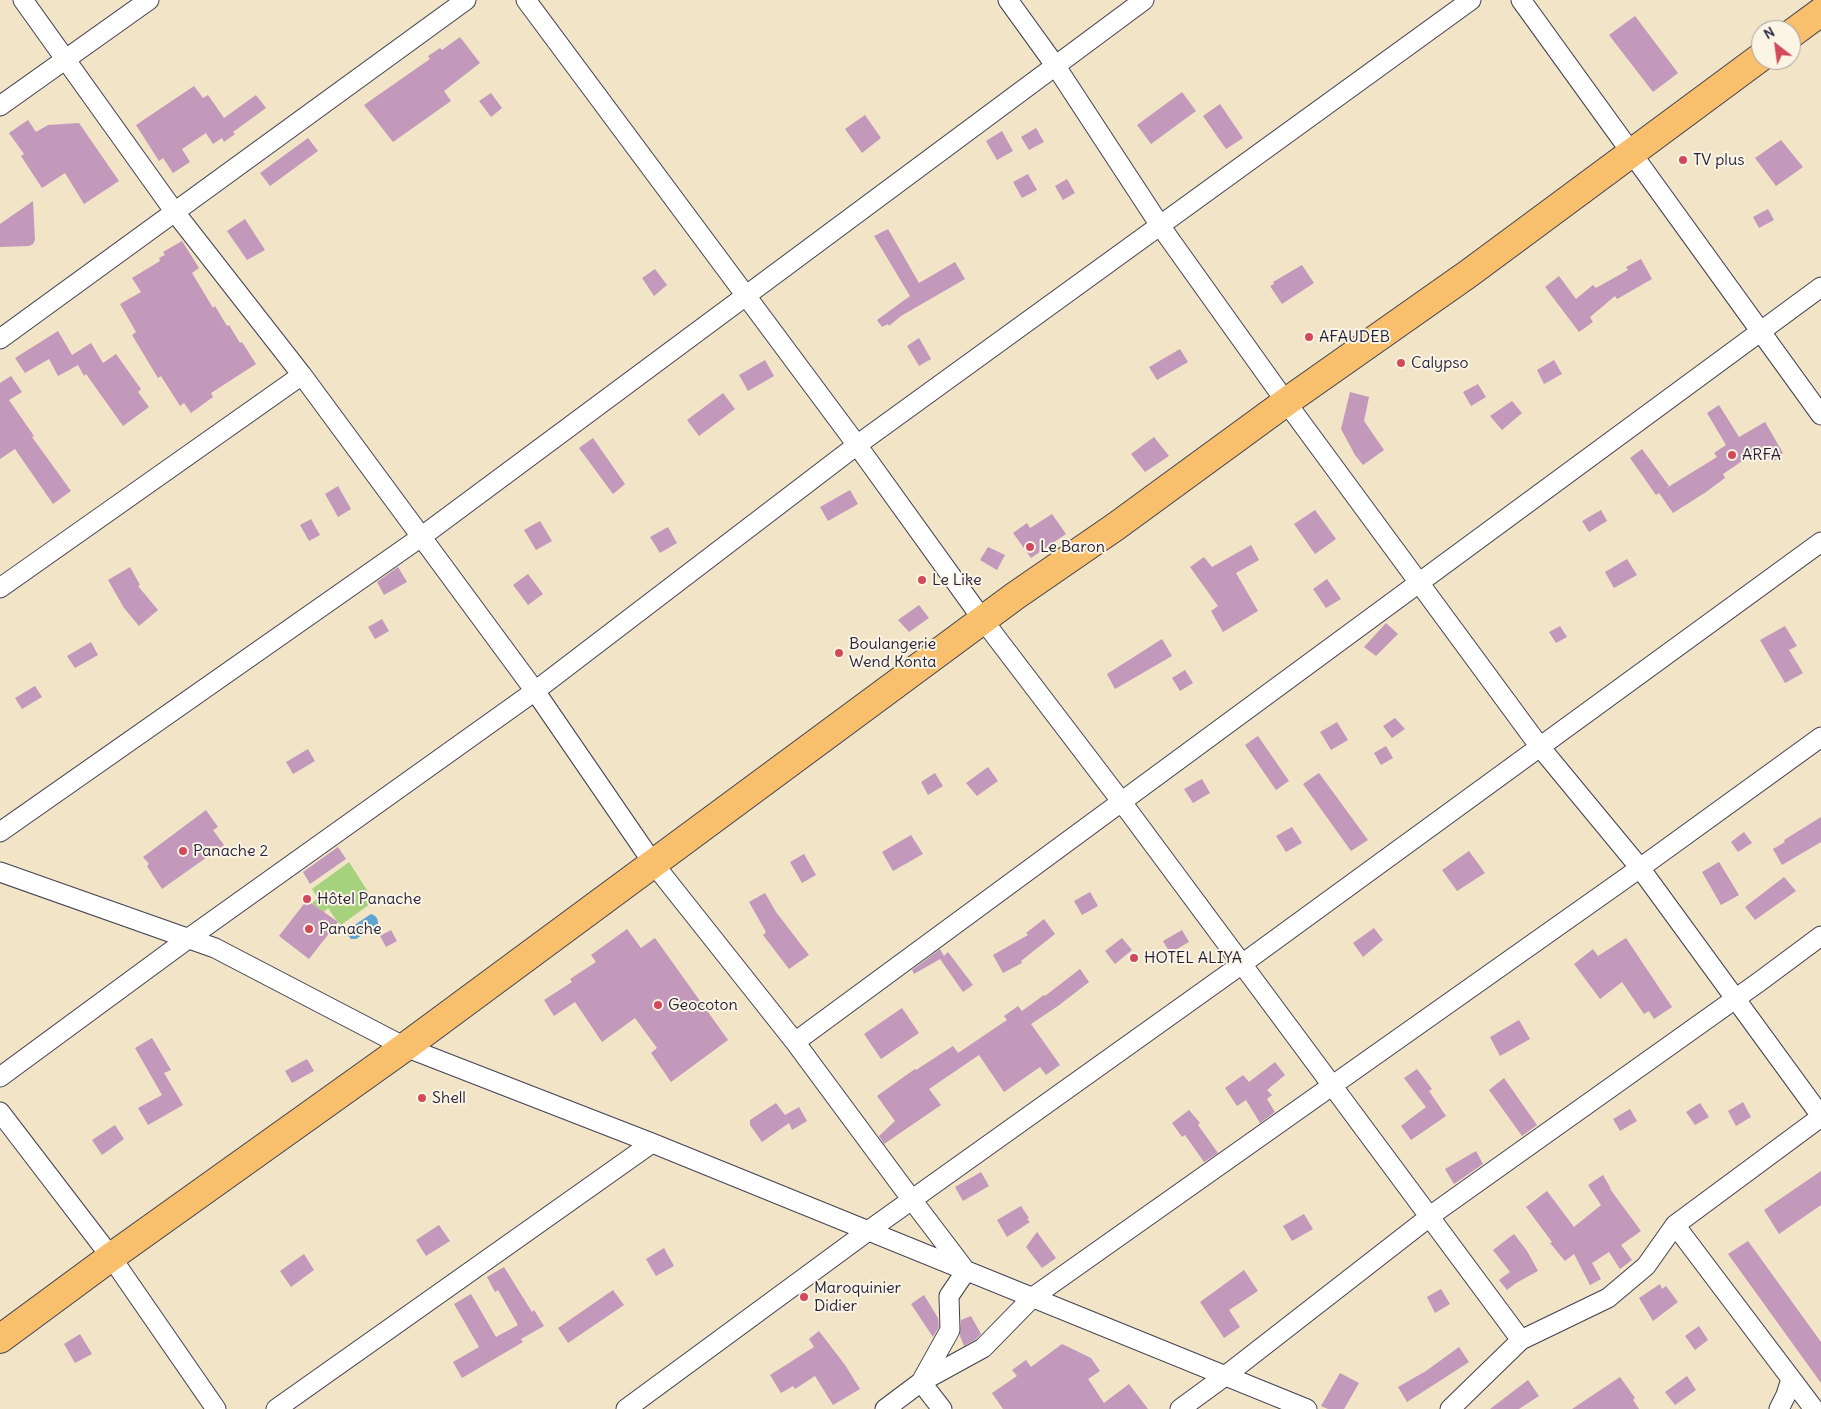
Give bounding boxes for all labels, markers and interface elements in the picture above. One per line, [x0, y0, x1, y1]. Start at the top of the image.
north arrow [1751, 20, 1801, 70]
text: N [1760, 23, 1778, 43]
place label: TV plus [1693, 150, 1745, 170]
marker: TV plus [1677, 154, 1689, 166]
place label: AFAUDEB [1319, 327, 1390, 347]
marker: AFAUDEB [1303, 331, 1315, 343]
place label: Calypso [1411, 353, 1469, 373]
marker: Calypso [1395, 357, 1407, 369]
place label: ARFA [1742, 445, 1781, 465]
marker: ARFA [1726, 449, 1738, 461]
place label: Le Baron [1040, 537, 1105, 557]
marker: Le Baron [1024, 541, 1036, 553]
place label: Le Like [932, 570, 982, 590]
marker: Le Like [916, 574, 928, 586]
place label: Boulangerie Wend Konta [849, 634, 936, 672]
marker: Boulangerie Wend Konta [833, 647, 845, 659]
place label: Panache 2 [193, 841, 268, 861]
marker: Panache 2 [177, 845, 189, 857]
place label: Hôtel Panache [317, 889, 421, 909]
marker: Hôtel Panache [301, 893, 313, 905]
place label: Panache [319, 919, 382, 939]
marker: Panache [303, 923, 315, 935]
place label: HOTEL ALIYA [1144, 948, 1242, 968]
marker: HOTEL ALIYA [1128, 952, 1140, 964]
place label: Geocoton [668, 995, 738, 1015]
marker: Geocoton [652, 999, 664, 1011]
place label: Shell [432, 1088, 466, 1108]
marker: Shell [416, 1092, 428, 1104]
place label: Maroquinier Didier [814, 1278, 901, 1316]
marker: Maroquinier Didier [798, 1291, 810, 1303]

